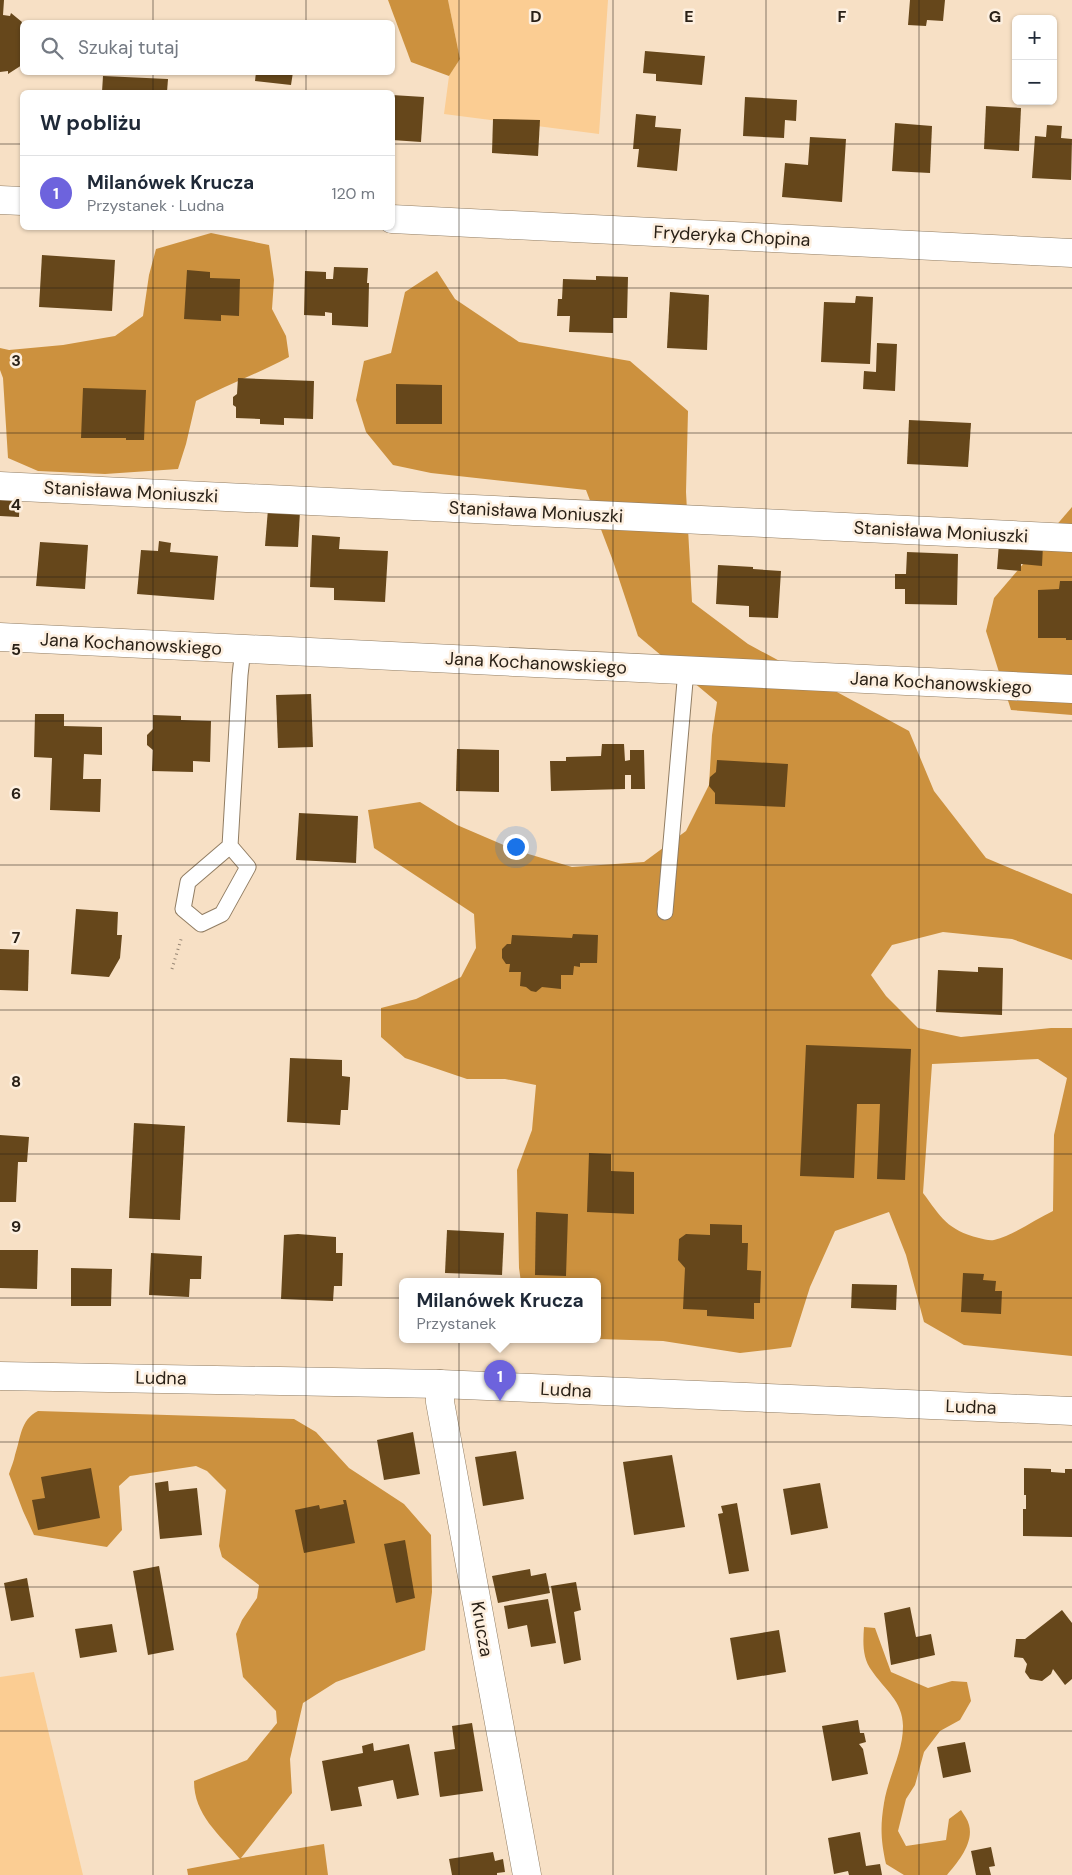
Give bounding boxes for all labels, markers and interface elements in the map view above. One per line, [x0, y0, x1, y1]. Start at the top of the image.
text: D [530, 6, 542, 27]
text: E [684, 6, 694, 27]
text: F [838, 6, 847, 27]
text: G [989, 6, 1001, 27]
map controls [1012, 15, 1057, 105]
button: + [1012, 15, 1057, 60]
search box [20, 20, 395, 75]
icon: search [38, 34, 66, 62]
text: Szukaj tutaj [78, 35, 179, 60]
button: − [1012, 60, 1057, 105]
text: W pobliżu [40, 109, 141, 137]
text: Milanówek Krucza [87, 170, 254, 195]
text: 1 [53, 183, 59, 204]
text: 120 m [331, 183, 375, 204]
text: Przystanek · Ludna [87, 195, 224, 216]
street label: Fryderyka Chopina [653, 220, 811, 252]
text: 3 [11, 350, 21, 371]
street label: Stanisława Moniuszki [43, 475, 219, 509]
text: 4 [11, 494, 21, 515]
street label: Stanisława Moniuszki [448, 495, 624, 529]
street label: Stanisława Moniuszki [853, 515, 1029, 549]
street label: Jana Kochanowskiego [39, 627, 223, 661]
text: 5 [11, 639, 21, 660]
street label: Jana Kochanowskiego [444, 646, 628, 680]
street label: Jana Kochanowskiego [849, 666, 1033, 700]
text: 6 [11, 783, 21, 804]
your location [503, 834, 529, 860]
text: 7 [12, 927, 21, 948]
text: 8 [11, 1071, 21, 1092]
text: 9 [11, 1216, 21, 1237]
popup [399, 1278, 601, 1343]
text: Milanówek Krucza [416, 1288, 584, 1313]
text: Przystanek [416, 1313, 496, 1334]
pin: 1 [484, 1360, 516, 1401]
street label: Ludna [135, 1366, 187, 1390]
street label: Ludna [540, 1377, 592, 1403]
street label: Ludna [945, 1394, 997, 1420]
street label: Krucza [465, 1599, 499, 1659]

